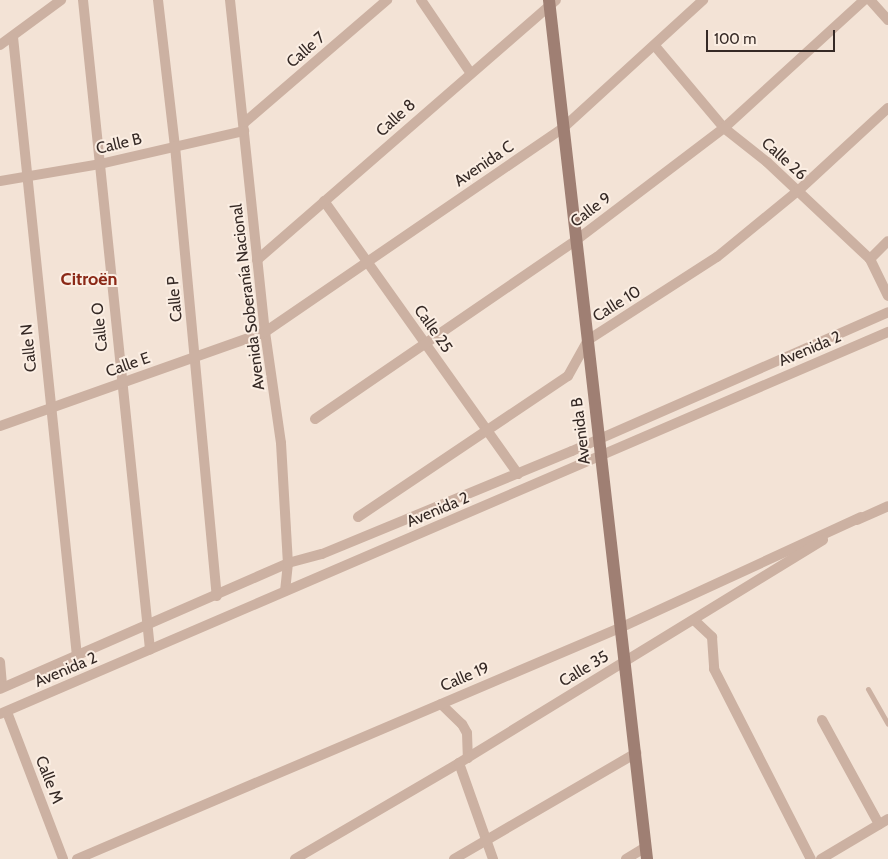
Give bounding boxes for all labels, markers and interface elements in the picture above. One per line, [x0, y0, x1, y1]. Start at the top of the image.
scale bar [708, 20, 837, 52]
street label: Calle 7 [283, 28, 329, 72]
text: 100 m [714, 30, 756, 48]
street label: Calle 8 [372, 95, 420, 141]
street label: Calle B [94, 129, 144, 159]
street label: Calle 26 [757, 134, 811, 184]
street label: Avenida C [451, 137, 517, 191]
street label: Calle 9 [567, 189, 615, 231]
street label: Avenida Soberanía Nacional [227, 203, 269, 391]
district label: Citroën [60, 268, 118, 290]
street label: Calle P [163, 275, 187, 323]
street label: Calle 10 [589, 282, 645, 326]
street label: Calle 25 [410, 301, 456, 357]
street label: Calle O [88, 302, 112, 352]
street label: Calle N [17, 323, 41, 373]
street label: Avenida 2 [776, 327, 844, 371]
street label: Calle E [103, 348, 153, 382]
street label: Avenida B [567, 396, 595, 466]
street label: Avenida 2 [404, 488, 472, 532]
street label: Calle 35 [556, 647, 612, 691]
street label: Avenida 2 [32, 648, 100, 692]
street label: Calle 19 [438, 658, 492, 696]
street label: Calle M [31, 753, 67, 807]

